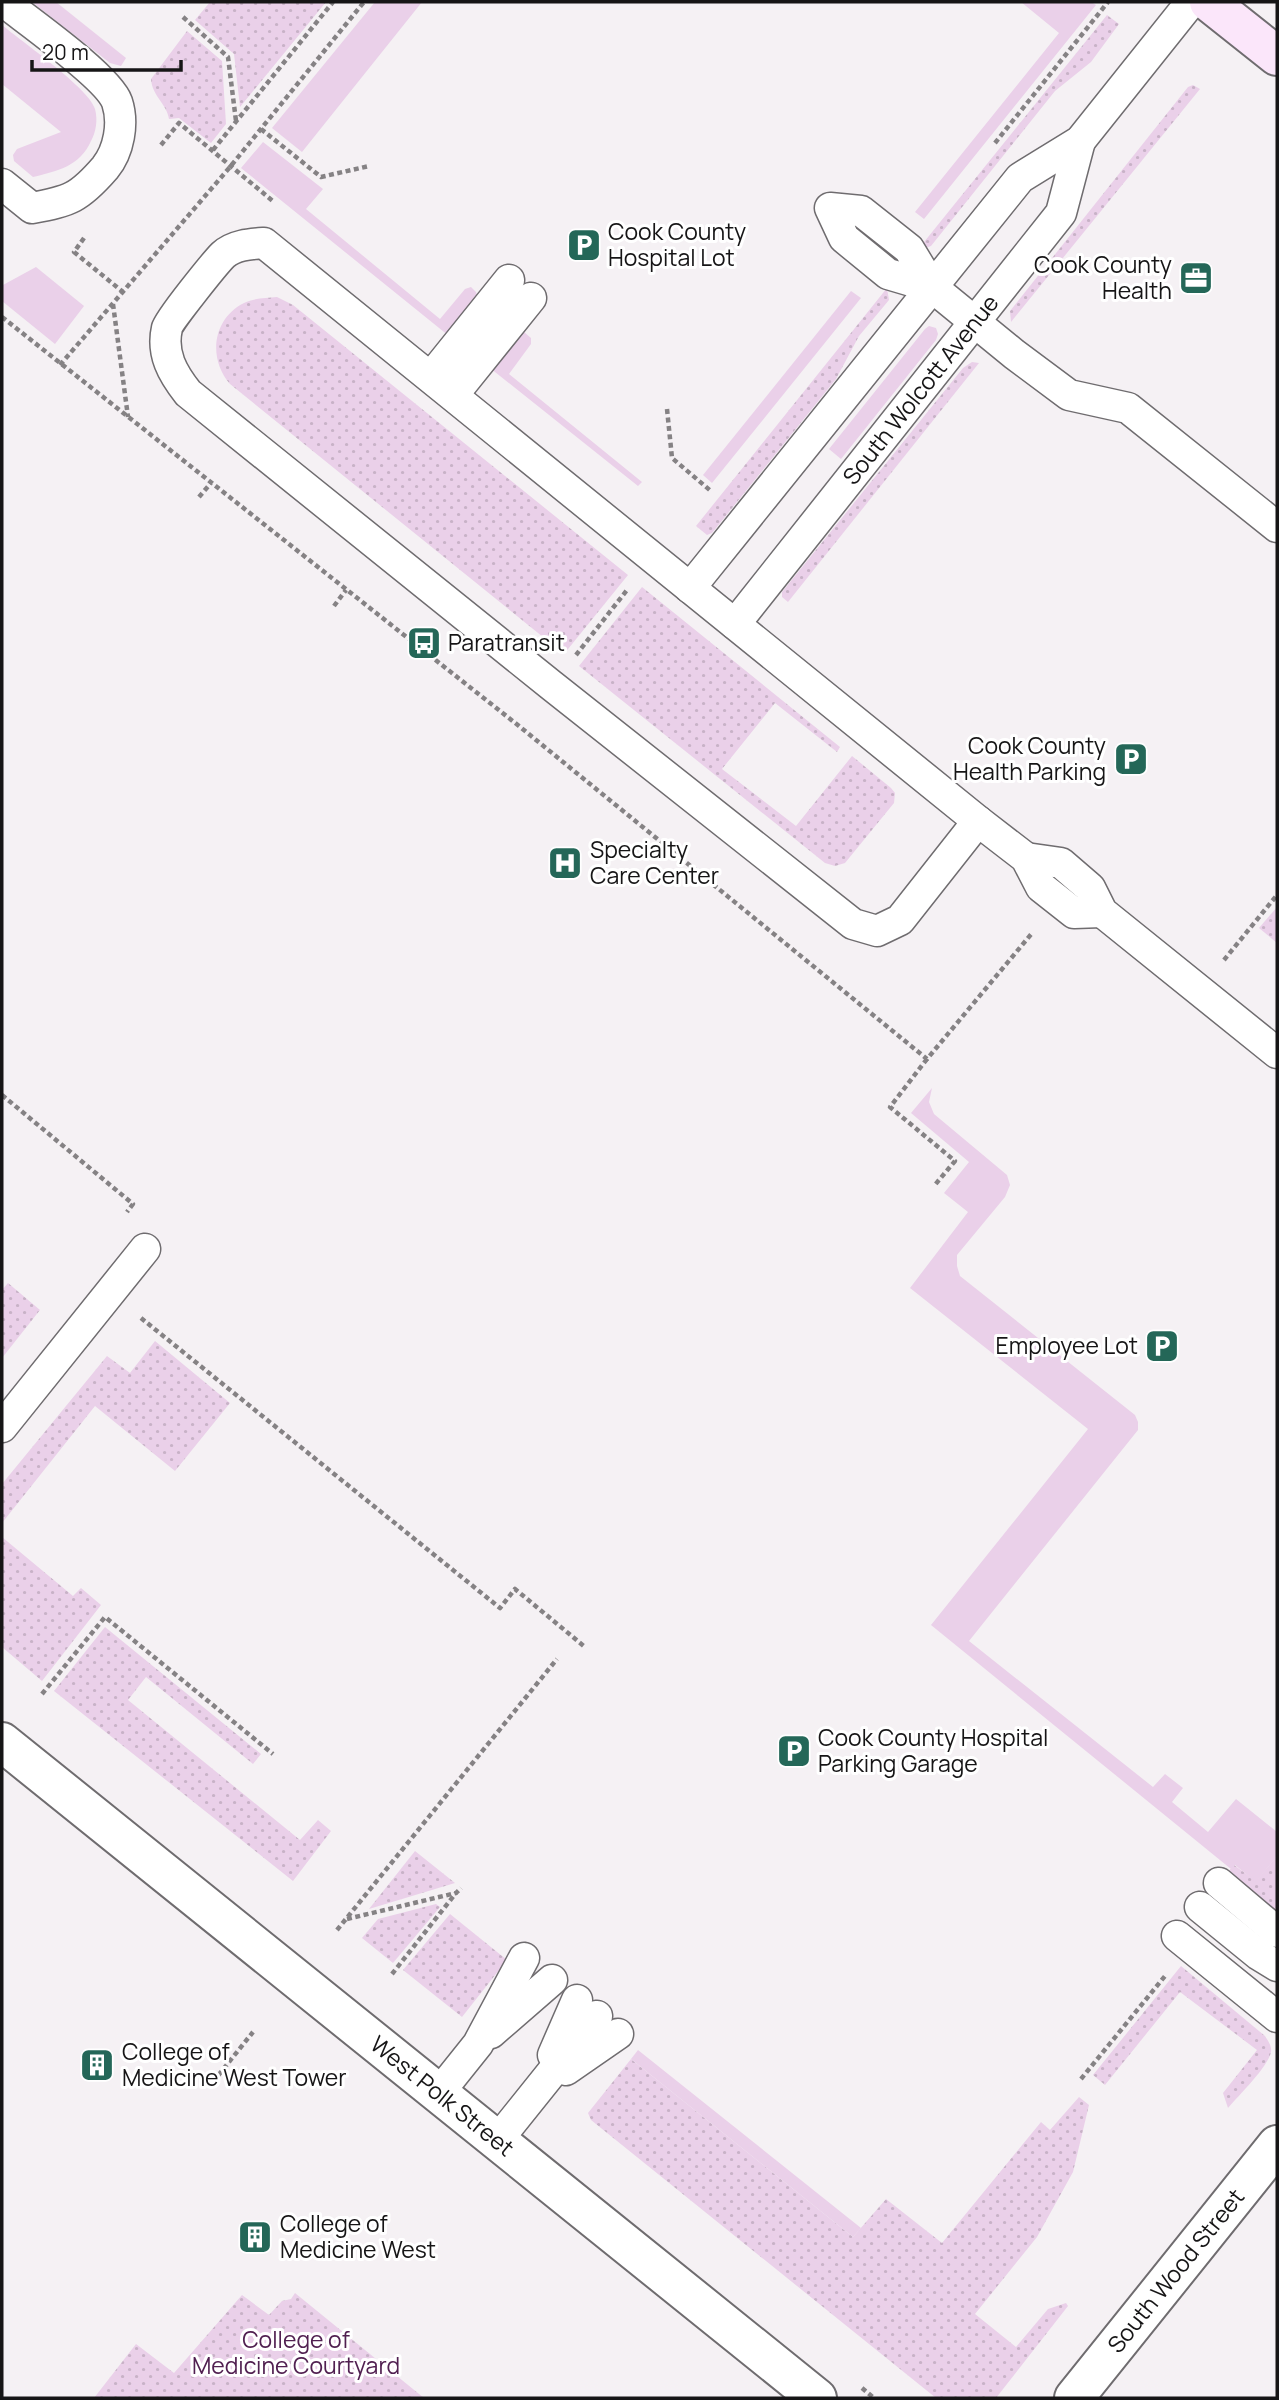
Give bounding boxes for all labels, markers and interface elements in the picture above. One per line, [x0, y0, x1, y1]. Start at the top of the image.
scale bar [32, 28, 180, 72]
text: 20 m [42, 38, 89, 66]
place label: Cook County Hospital Lot [608, 215, 746, 273]
parking icon: Cook County Hospital Lot [565, 226, 603, 264]
place label: Cook County Health [1034, 248, 1172, 306]
office icon: Cook County Health [1177, 259, 1215, 297]
street label: South Wolcott Avenue [835, 287, 1005, 491]
bus stop icon: Paratransit [405, 624, 443, 662]
place label: Paratransit [448, 626, 565, 658]
place label: Cook County Health Parking [953, 729, 1106, 787]
parking icon: Cook County Health Parking [1112, 740, 1150, 778]
place label: Specialty Care Center [590, 833, 719, 891]
hospital icon: Specialty Care Center [546, 844, 584, 882]
parking icon: Employee Lot [1143, 1327, 1181, 1365]
place label: Employee Lot [996, 1329, 1138, 1361]
place label: Cook County Hospital Parking Garage [818, 1721, 1048, 1779]
parking icon: Cook County Hospital Parking Garage [775, 1732, 813, 1770]
street label: West Polk Street [364, 2028, 521, 2163]
place label: College of Medicine West Tower [122, 2035, 347, 2093]
building icon: College of Medicine West Tower [78, 2046, 116, 2084]
street label: South Wood Street [1099, 2181, 1251, 2359]
place label: College of Medicine West [280, 2207, 436, 2265]
building icon: College of Medicine West [236, 2218, 274, 2256]
park label: College of Medicine Courtyard [192, 2323, 400, 2381]

